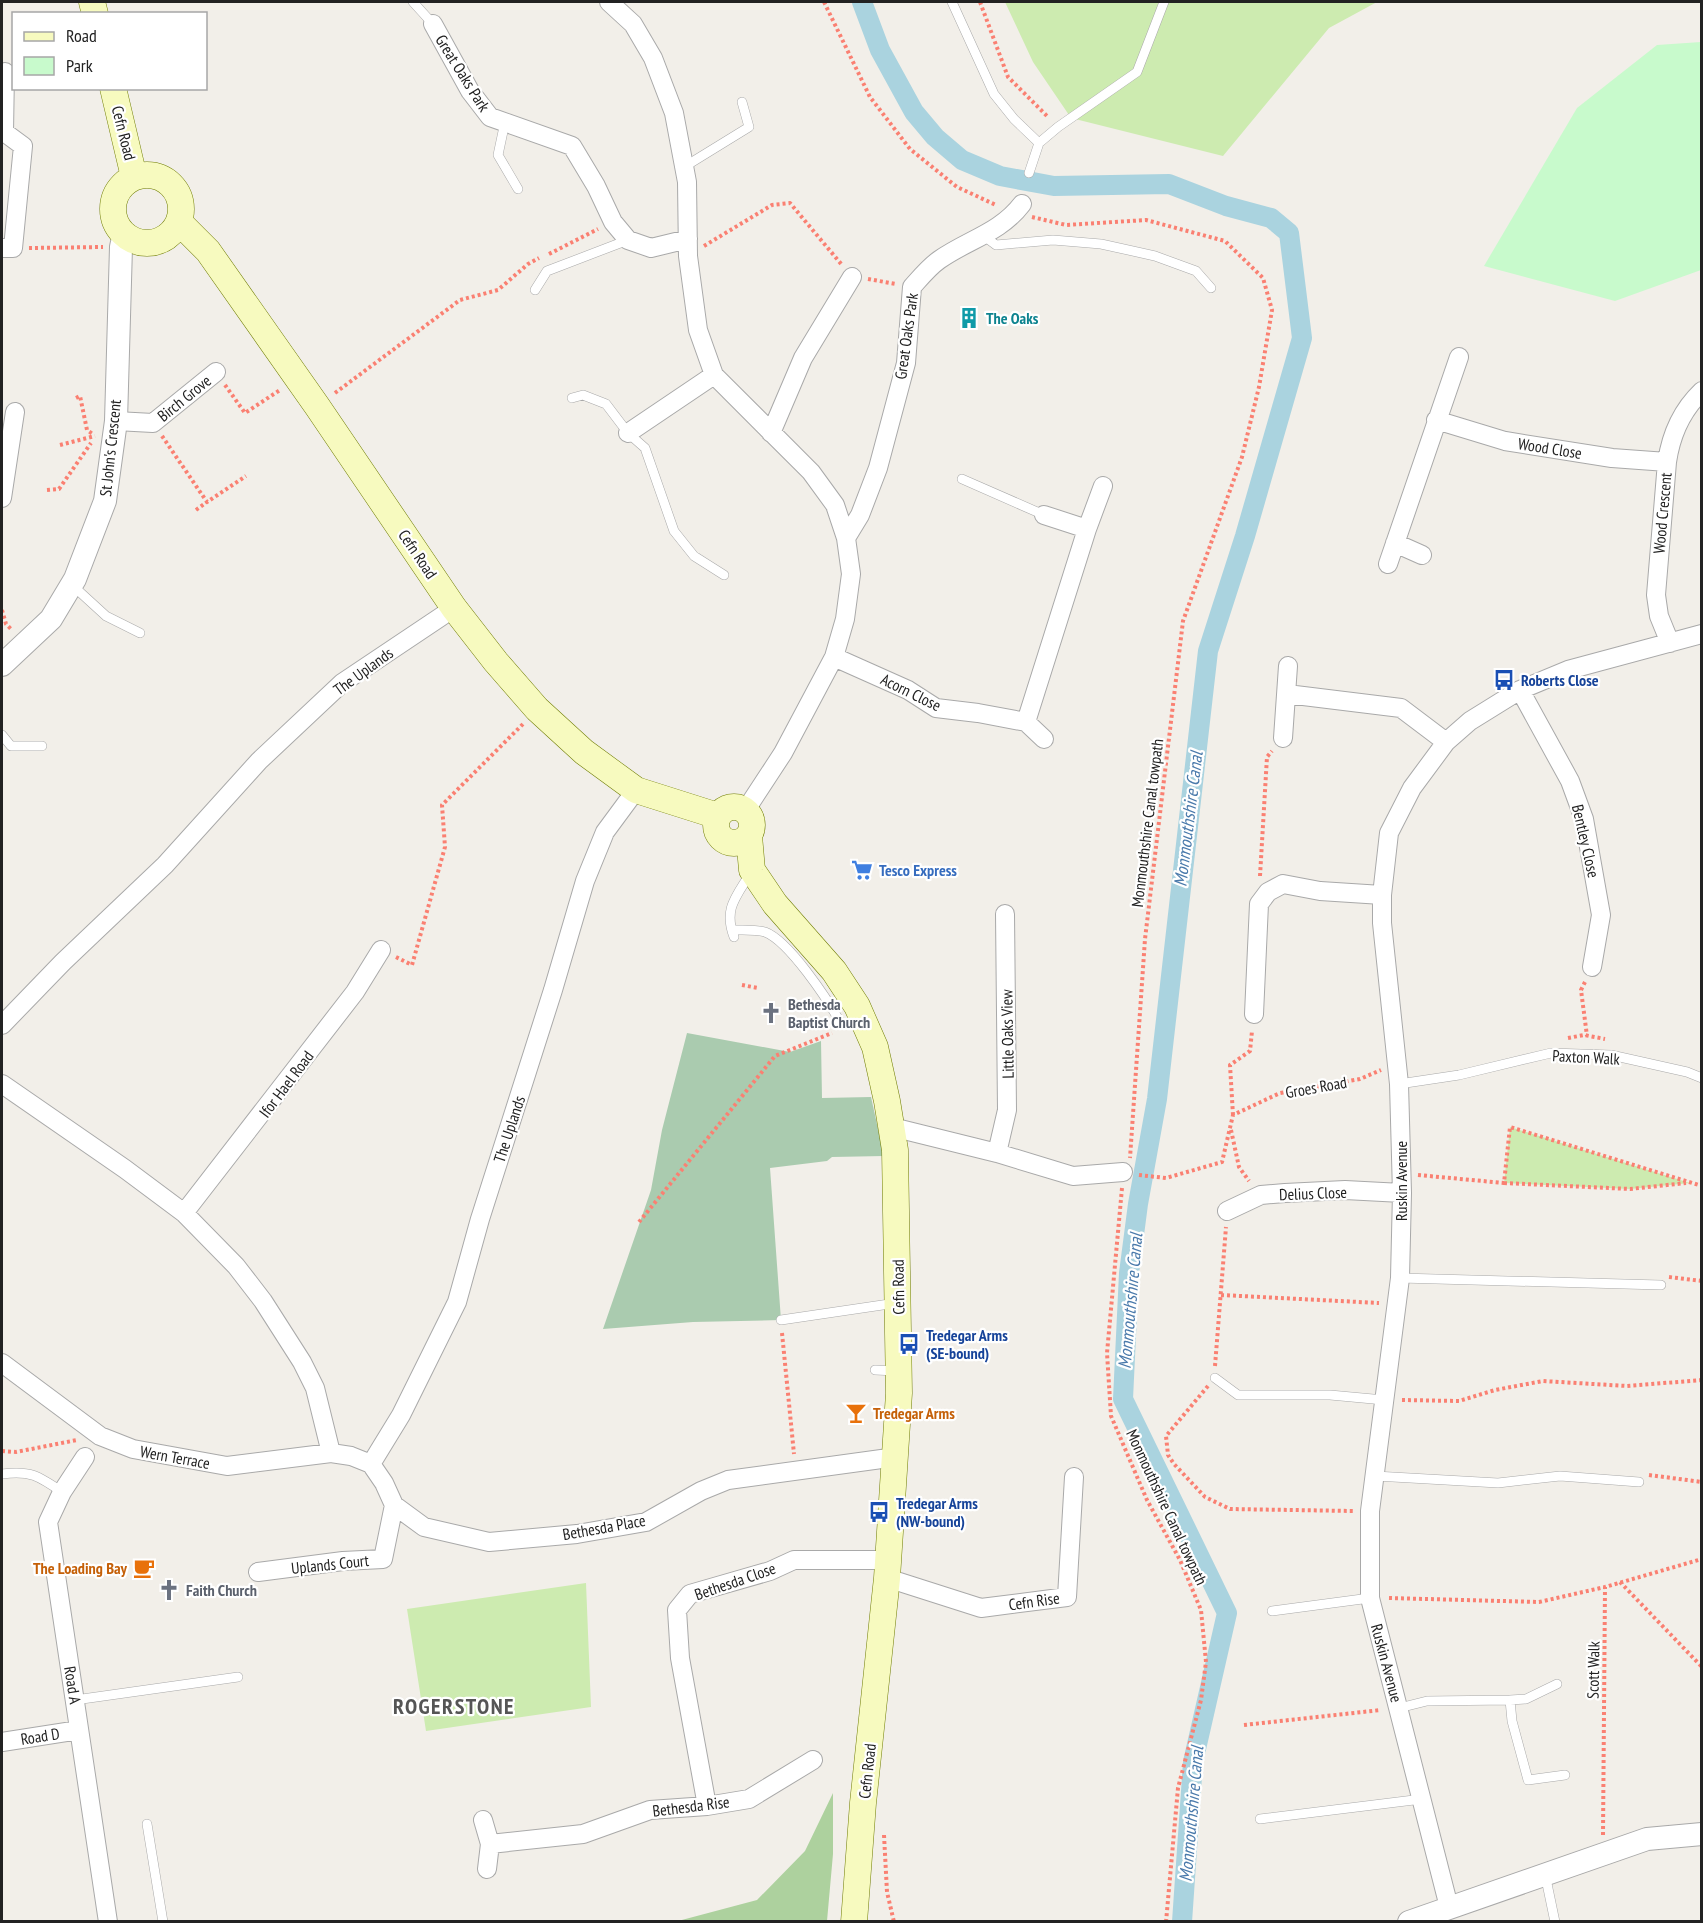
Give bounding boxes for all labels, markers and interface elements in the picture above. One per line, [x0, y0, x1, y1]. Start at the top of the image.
legend [12, 12, 207, 90]
text: Road [66, 24, 97, 47]
street label: Great Oaks Park [431, 31, 495, 116]
text: Park [66, 54, 93, 77]
street label: Cefn Road [108, 104, 140, 162]
street label: Great Oaks Park [890, 291, 922, 380]
building icon: The Oaks [957, 306, 981, 330]
place label: The Oaks [986, 308, 1039, 328]
street label: Birch Grove [153, 370, 215, 426]
street label: St John's Crescent [95, 398, 125, 497]
street label: Wood Close [1517, 433, 1583, 463]
street label: Wood Crescent [1648, 471, 1676, 554]
street label: Cefn Road [394, 525, 442, 583]
street label: The Uplands [329, 643, 397, 699]
bus stop icon: Roberts Close [1492, 668, 1516, 692]
street label: Acorn Close [878, 669, 944, 715]
place label: Roberts Close [1521, 670, 1599, 690]
street label: Monmouthshire Canal towpath [1127, 738, 1167, 908]
water label: Monmouthshire Canal [1168, 748, 1208, 888]
street label: Bentley Close [1568, 802, 1604, 880]
supermarket icon: Tesco Express [850, 858, 874, 882]
place label: Tesco Express [879, 860, 957, 880]
street label: Little Oaks View [996, 989, 1018, 1079]
place label: Bethesda Baptist Church [788, 994, 870, 1032]
church icon: Bethesda Baptist Church [759, 1001, 783, 1025]
street label: Paxton Walk [1552, 1045, 1621, 1069]
street label: Ifor Hael Road [254, 1047, 318, 1121]
street label: Groes Road [1284, 1072, 1348, 1102]
street label: The Uplands [489, 1093, 529, 1165]
street label: Ruskin Avenue [1391, 1141, 1411, 1221]
street label: Delius Close [1279, 1182, 1347, 1204]
water label: Monmouthshire Canal [1113, 1231, 1148, 1370]
street label: Cefn Road [888, 1259, 908, 1315]
place label: Tredegar Arms (SE-bound) [926, 1325, 1008, 1363]
bus stop icon: Tredegar Arms (SE-bound) [897, 1332, 921, 1356]
bar icon: Tredegar Arms [844, 1401, 868, 1425]
place label: Tredegar Arms [873, 1403, 955, 1423]
street label: Monmouthshire Canal towpath [1122, 1426, 1212, 1588]
street label: Wern Terrace [139, 1441, 211, 1473]
place label: Tredegar Arms (NW-bound) [896, 1493, 978, 1531]
bus stop icon: Tredegar Arms (NW-bound) [867, 1500, 891, 1524]
street label: Bethesda Place [561, 1510, 647, 1544]
street label: Uplands Court [290, 1550, 370, 1578]
cafe icon: The Loading Bay [132, 1556, 156, 1580]
place label: The Loading Bay [33, 1558, 128, 1578]
street label: Bethesda Close [692, 1558, 778, 1604]
church icon: Faith Church [157, 1578, 181, 1602]
place label: Faith Church [186, 1580, 257, 1600]
street label: Cefn Rise [1007, 1588, 1061, 1614]
street label: Ruskin Avenue [1367, 1622, 1407, 1704]
street label: Scott Walk [1582, 1640, 1604, 1699]
street label: Road A [60, 1665, 86, 1706]
district label: ROGERSTONE [393, 1692, 515, 1720]
street label: Road D [19, 1723, 61, 1749]
street label: Cefn Road [854, 1742, 880, 1800]
water label: Monmouthshire Canal [1174, 1744, 1209, 1883]
street label: Bethesda Rise [651, 1791, 731, 1821]

